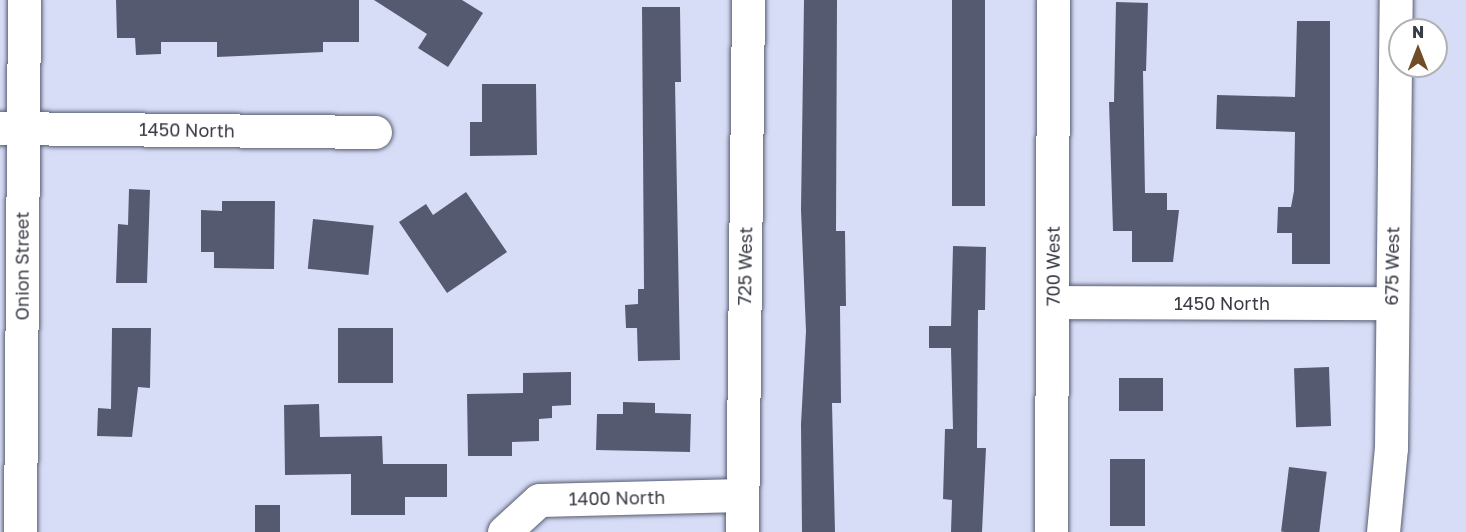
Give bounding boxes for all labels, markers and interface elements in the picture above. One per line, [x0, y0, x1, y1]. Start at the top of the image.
north arrow [1388, 18, 1448, 78]
text: N [1412, 22, 1424, 42]
street label: 1450 North [139, 118, 235, 142]
street label: Onion Street [11, 212, 33, 320]
street label: 725 West [734, 226, 756, 306]
street label: 700 West [1042, 226, 1064, 306]
street label: 675 West [1381, 226, 1403, 306]
street label: 1450 North [1174, 292, 1270, 314]
street label: 1400 North [568, 486, 666, 510]

